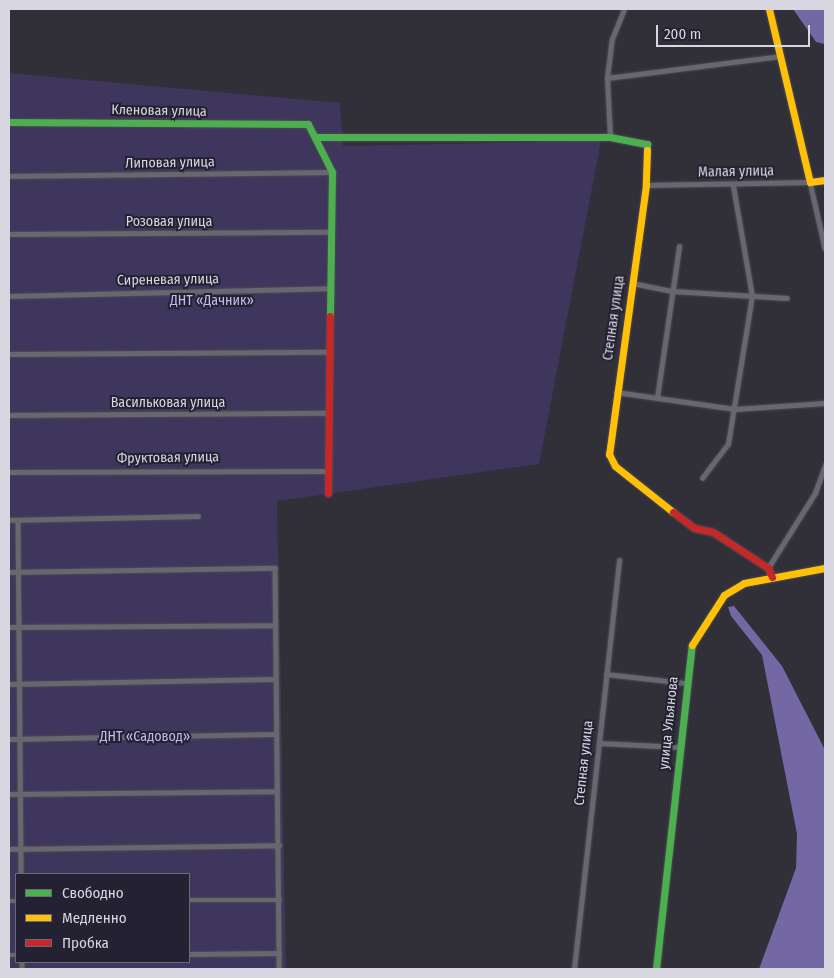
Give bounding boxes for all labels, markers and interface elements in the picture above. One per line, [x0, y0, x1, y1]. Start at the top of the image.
scale bar [659, 15, 813, 47]
text: 200 m [664, 25, 701, 43]
street label: Кленовая улица [111, 102, 207, 120]
street label: Липовая улица [125, 154, 215, 172]
street label: Малая улица [698, 163, 774, 181]
street label: Розовая улица [126, 214, 212, 230]
street label: Сиреневая улица [117, 271, 219, 289]
street label: Степная улица [600, 274, 628, 362]
park label: ДНТ «Дачник» [170, 293, 254, 309]
street label: Васильковая улица [111, 395, 225, 411]
street label: Фруктовая улица [117, 449, 219, 467]
street label: улица Ульянова [656, 676, 682, 770]
street label: Степная улица [571, 720, 597, 806]
park label: ДНТ «Садовод» [100, 729, 190, 745]
legend [15, 873, 190, 963]
text: Свободно [62, 884, 124, 902]
text: Медленно [62, 909, 127, 927]
text: Пробка [62, 934, 109, 952]

